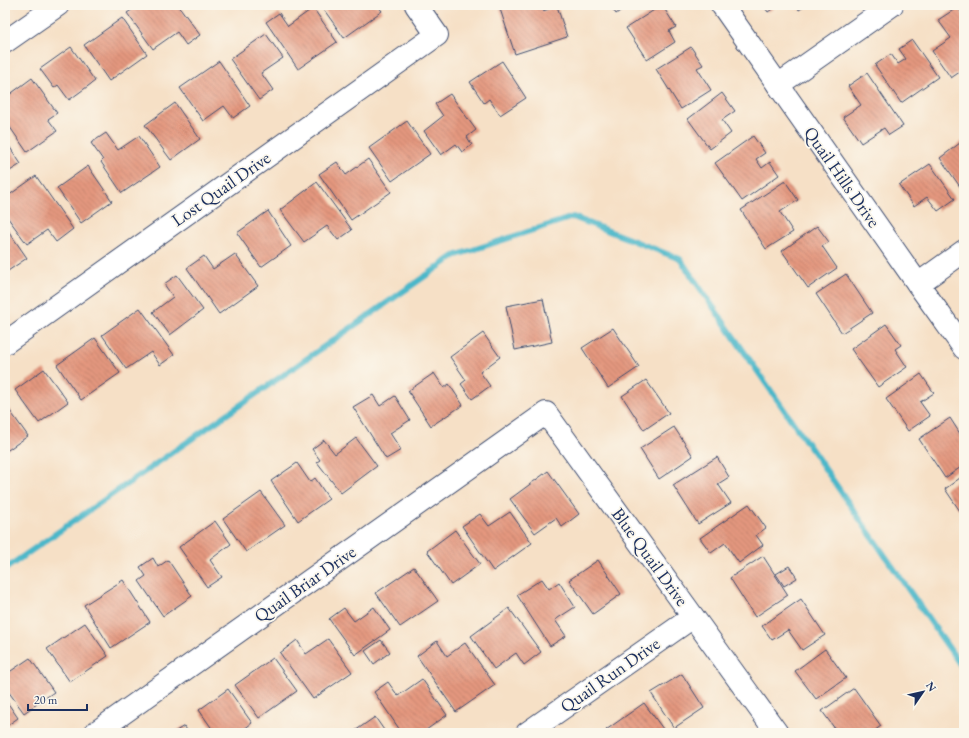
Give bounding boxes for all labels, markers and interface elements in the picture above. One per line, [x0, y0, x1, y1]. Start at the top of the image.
street label: Quail Hills Drive [799, 122, 886, 232]
street label: Lost Quail Drive [167, 146, 275, 231]
street label: Blue Quail Drive [607, 503, 694, 610]
street label: Quail Briar Drive [249, 540, 360, 627]
street label: Quail Run Drive [555, 632, 664, 717]
north arrow [903, 672, 943, 712]
text: N [923, 679, 940, 694]
scale bar [28, 686, 87, 712]
text: 20 m [34, 692, 58, 708]

